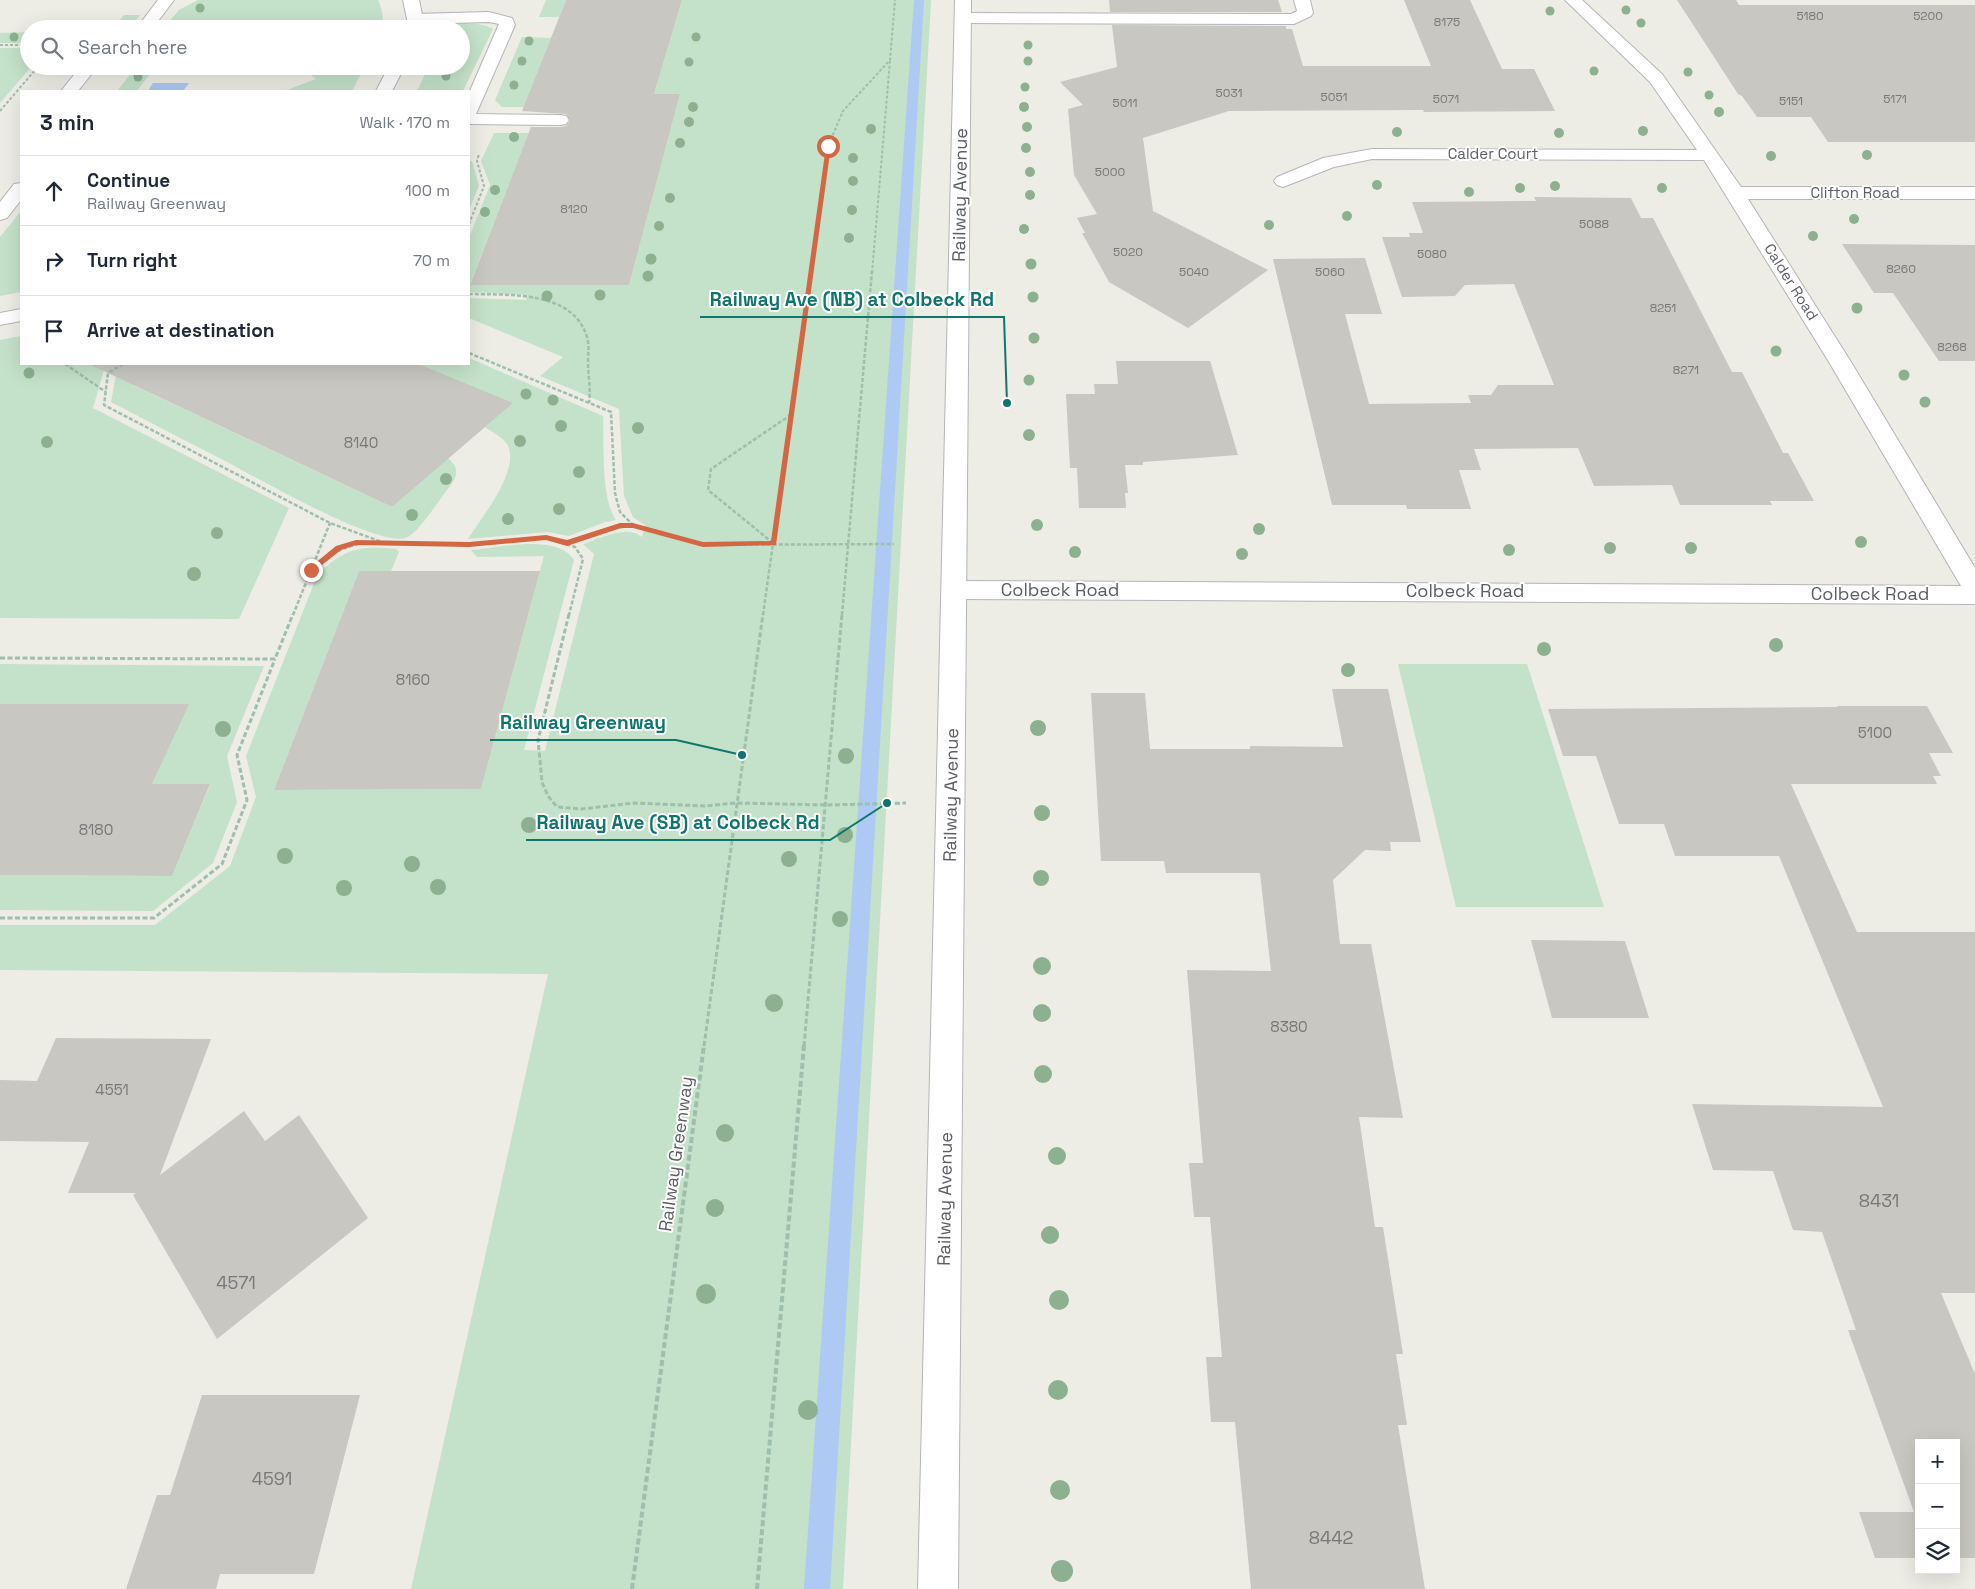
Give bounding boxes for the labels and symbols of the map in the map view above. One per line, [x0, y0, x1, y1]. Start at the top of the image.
house number: 5180 [1796, 8, 1824, 24]
house number: 5200 [1913, 8, 1943, 24]
house number: 8175 [1434, 14, 1460, 30]
house number: 5031 [1216, 85, 1242, 101]
house number: 5051 [1321, 89, 1347, 105]
house number: 5071 [1433, 91, 1459, 107]
house number: 5171 [1883, 91, 1907, 107]
house number: 5151 [1779, 93, 1803, 109]
house number: 5011 [1113, 95, 1137, 111]
street label: Railway Avenue [947, 128, 972, 262]
route start [817, 135, 840, 158]
street label: Calder Court [1448, 144, 1538, 163]
house number: 5000 [1095, 164, 1125, 180]
street label: Clifton Road [1810, 183, 1900, 202]
house number: 8120 [560, 201, 588, 217]
house number: 5088 [1579, 216, 1609, 232]
street label: Calder Road [1760, 240, 1822, 324]
house number: 5020 [1113, 244, 1143, 260]
house number: 5080 [1417, 246, 1447, 262]
house number: 8260 [1886, 261, 1916, 277]
house number: 5040 [1179, 264, 1209, 280]
house number: 5060 [1315, 264, 1345, 280]
callout: Railway Ave (NB) at Colbeck Rd [700, 283, 1004, 317]
text: Railway Ave (NB) at Colbeck Rd [710, 287, 994, 312]
house number: 8251 [1650, 300, 1676, 316]
house number: 8268 [1937, 339, 1967, 355]
house number: 8271 [1673, 362, 1699, 378]
house number: 8140 [344, 433, 378, 452]
route end [300, 559, 323, 582]
street label: Colbeck Road [1001, 578, 1119, 601]
street label: Colbeck Road [1406, 579, 1524, 602]
street label: Colbeck Road [1811, 582, 1929, 605]
house number: 8160 [396, 670, 430, 689]
callout: Railway Greenway [490, 706, 676, 740]
text: Railway Greenway [500, 710, 666, 735]
house number: 5100 [1858, 723, 1892, 742]
street label: Railway Avenue [938, 728, 963, 862]
callout: Railway Ave (SB) at Colbeck Rd [526, 806, 830, 840]
text: Railway Ave (SB) at Colbeck Rd [536, 810, 820, 835]
house number: 8180 [79, 820, 113, 839]
house number: 8380 [1270, 1017, 1308, 1036]
street label: Railway Greenway [653, 1075, 698, 1233]
house number: 4551 [95, 1080, 129, 1099]
street label: Railway Avenue [932, 1132, 957, 1266]
house number: 8431 [1859, 1189, 1899, 1212]
house number: 4571 [216, 1271, 256, 1294]
house number: 4591 [252, 1467, 292, 1490]
house number: 8442 [1309, 1526, 1353, 1549]

